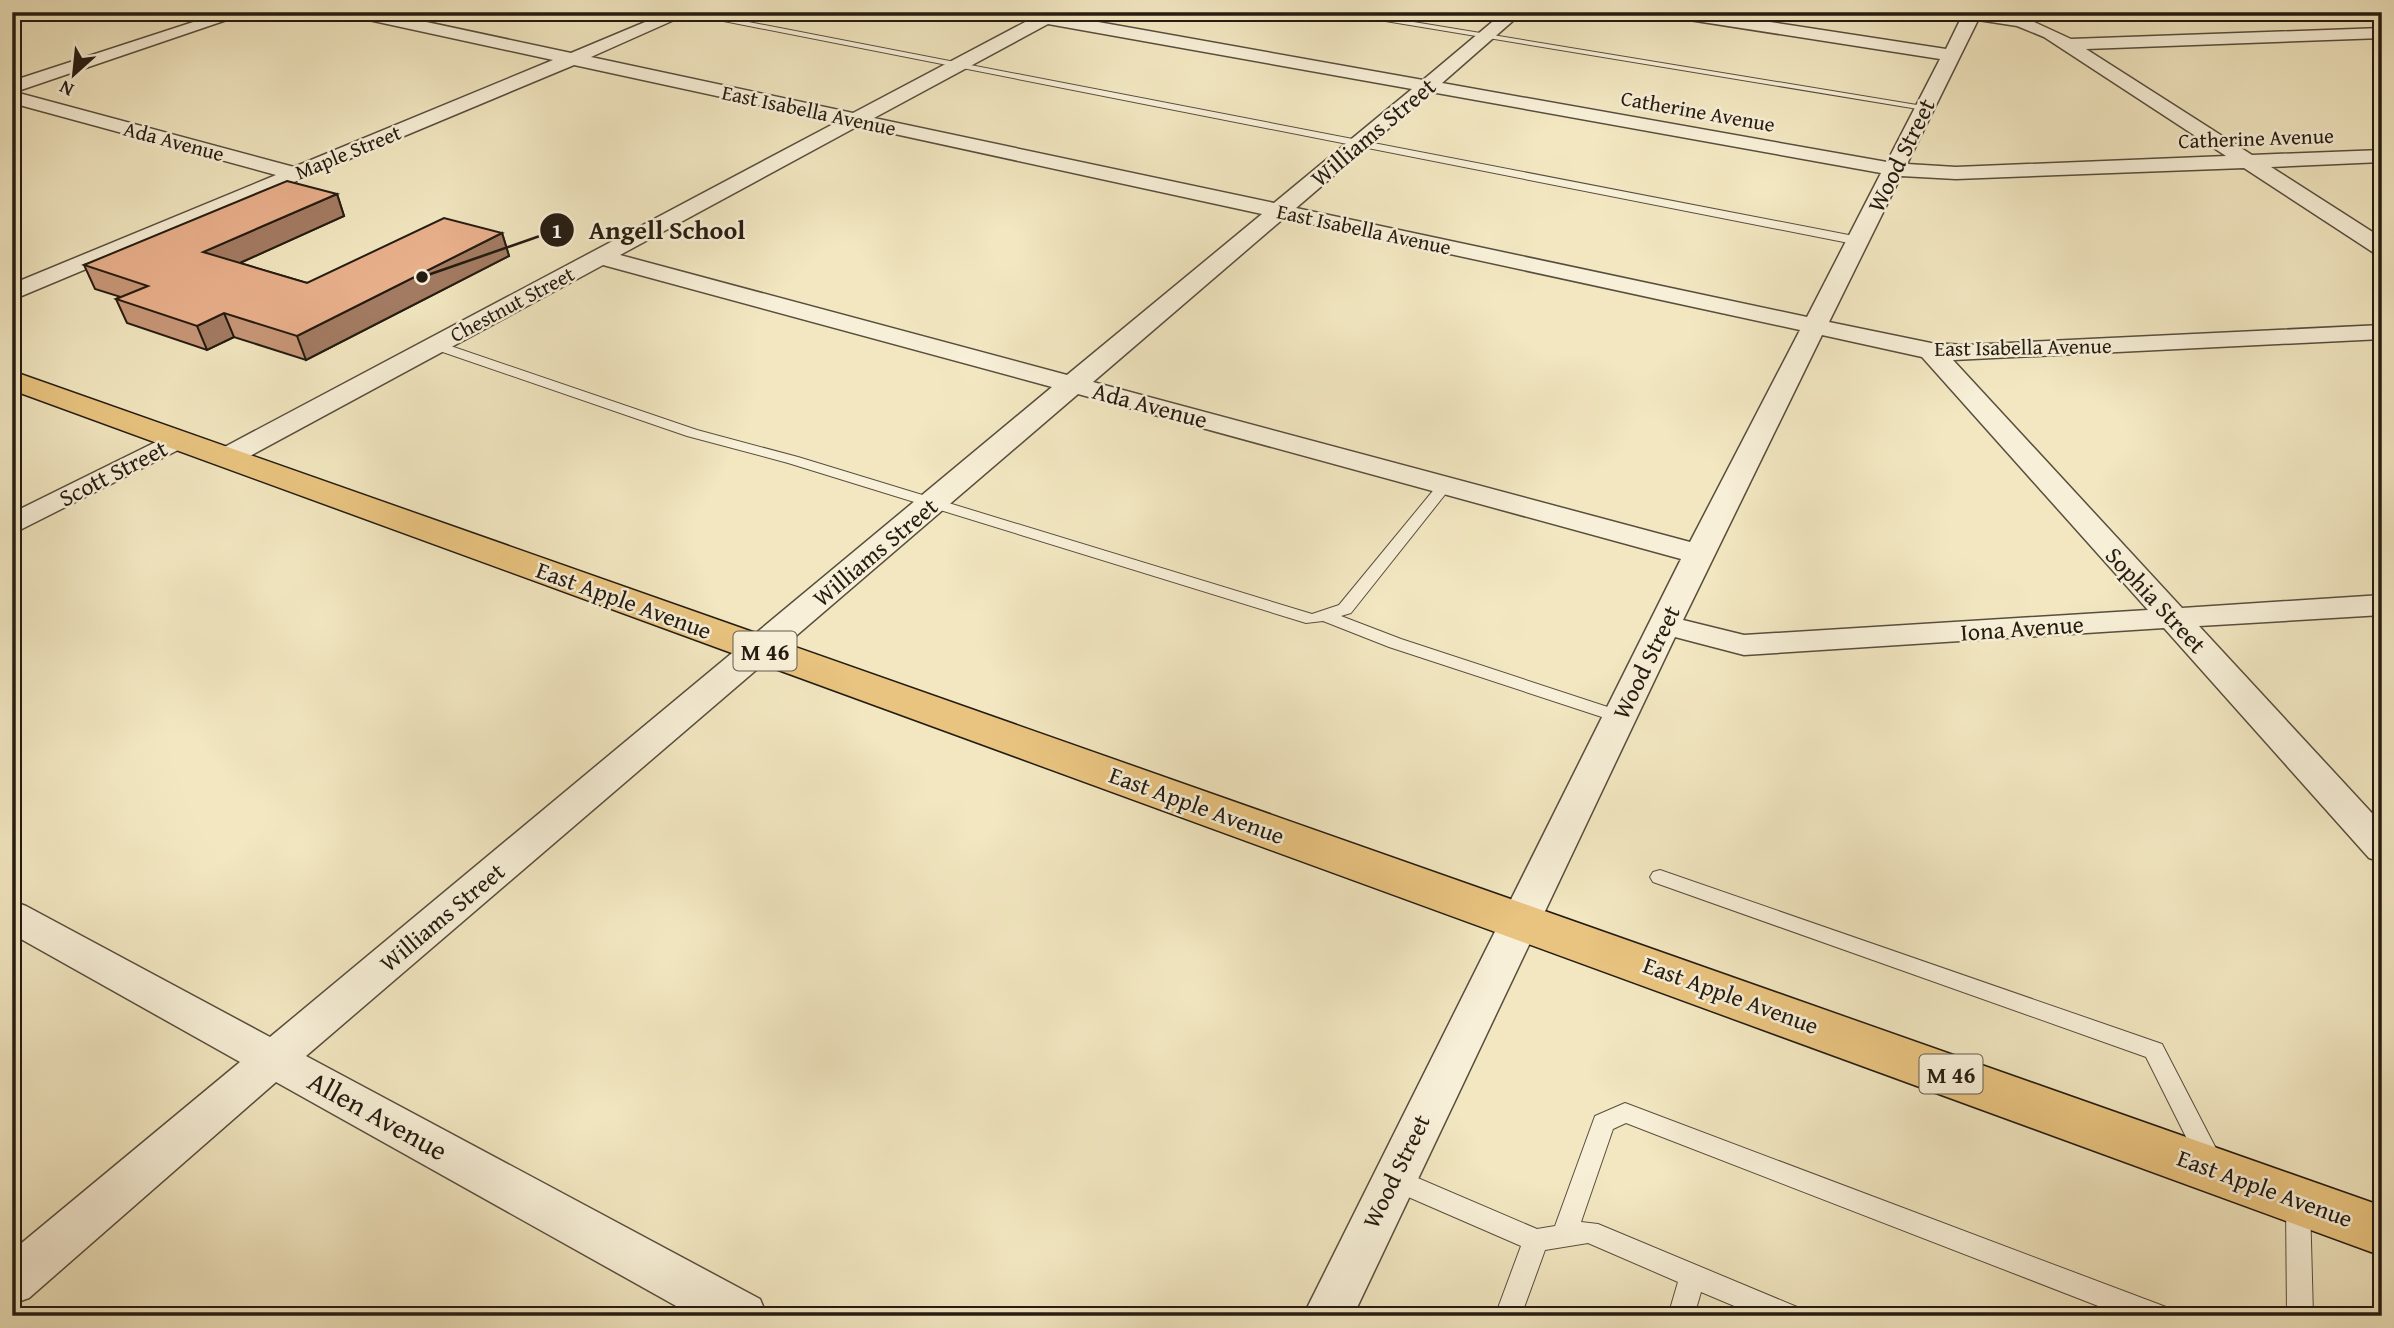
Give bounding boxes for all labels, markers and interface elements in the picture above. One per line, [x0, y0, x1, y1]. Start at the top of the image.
north arrow [38, 38, 108, 108]
street label: Williams Street [1303, 69, 1444, 195]
text: N [54, 74, 78, 105]
street label: East Isabella Avenue [719, 76, 899, 144]
street label: Catherine Avenue [1619, 82, 1778, 140]
street label: Wood Street [1858, 92, 1944, 218]
street label: Ada Avenue [120, 113, 228, 169]
street label: Maple Street [290, 116, 406, 187]
street label: Catherine Avenue [2178, 120, 2335, 156]
street label: East Isabella Avenue [1274, 195, 1454, 263]
callout: Angell School [540, 207, 759, 254]
text: Angell School [589, 210, 745, 249]
text: 1 [552, 215, 562, 246]
street label: Chestnut Street [444, 258, 580, 350]
street label: East Isabella Avenue [1934, 330, 2112, 364]
street label: Ada Avenue [1089, 373, 1211, 437]
street label: Scott Street [53, 430, 174, 515]
street label: Williams Street [805, 489, 946, 615]
street label: Sophia Street [2097, 539, 2215, 661]
street label: East Apple Avenue [531, 552, 717, 648]
street label: Wood Street [1603, 599, 1689, 725]
street label: Iona Avenue [1959, 606, 2085, 650]
road number: M 46 [734, 632, 796, 670]
street label: East Apple Avenue [1104, 757, 1290, 853]
street label: Williams Street [372, 854, 513, 980]
street label: East Apple Avenue [1638, 947, 1824, 1043]
road number: M 46 [1920, 1054, 1982, 1093]
street label: Allen Avenue [301, 1060, 455, 1170]
street label: Wood Street [1353, 1108, 1439, 1234]
street label: East Apple Avenue [2172, 1140, 2358, 1236]

